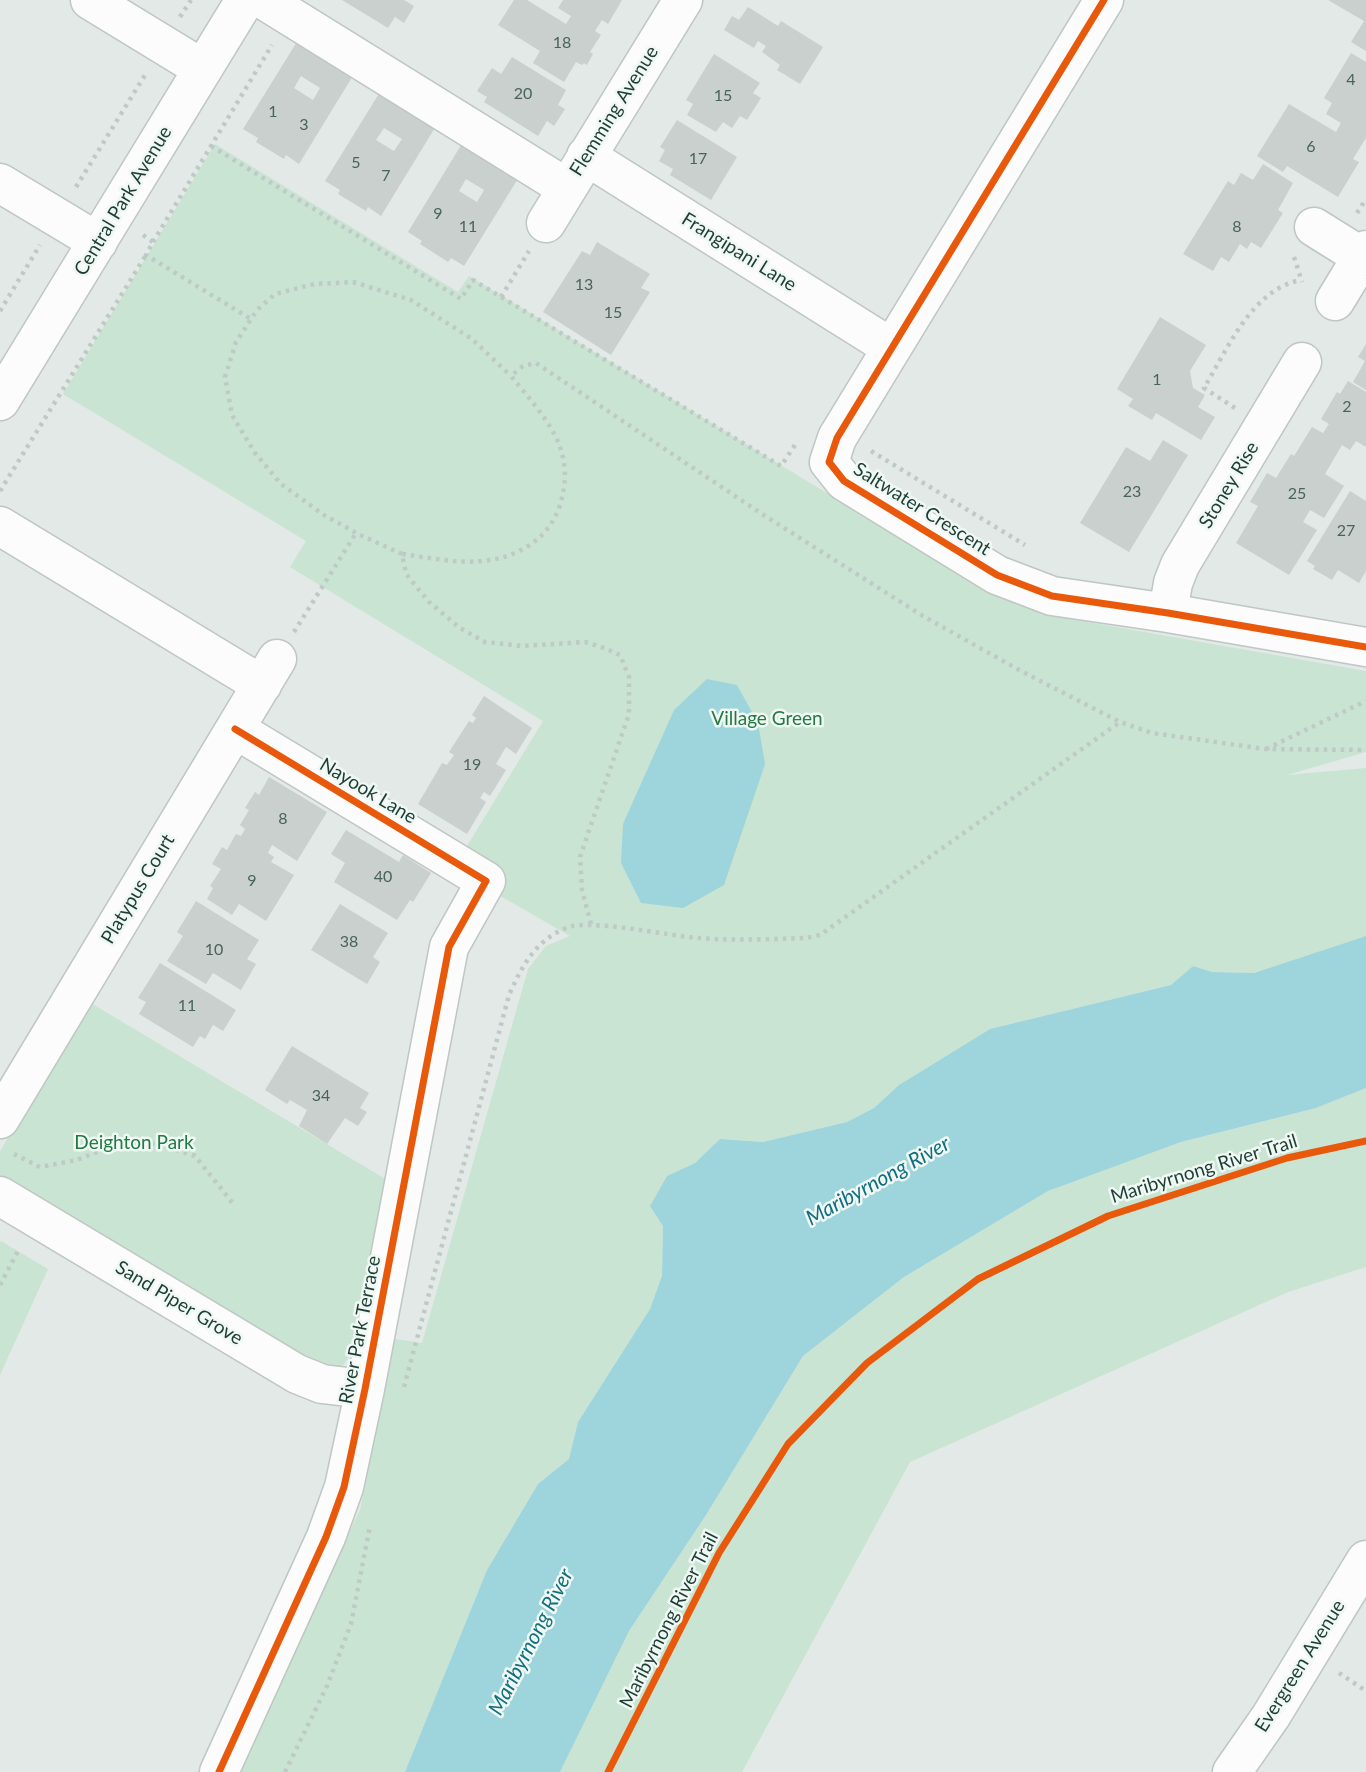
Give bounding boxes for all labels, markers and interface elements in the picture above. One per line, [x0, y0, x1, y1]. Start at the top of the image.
house number: 18 [553, 33, 571, 53]
street label: Flemming Avenue [565, 42, 663, 180]
house number: 4 [1346, 70, 1356, 90]
house number: 20 [514, 84, 532, 104]
house number: 15 [714, 86, 732, 106]
house number: 1 [268, 102, 278, 122]
house number: 3 [299, 115, 309, 135]
street label: Central Park Avenue [69, 122, 177, 280]
house number: 6 [1306, 137, 1316, 157]
house number: 17 [689, 149, 707, 169]
house number: 5 [351, 153, 361, 173]
house number: 7 [381, 166, 391, 186]
house number: 9 [433, 204, 443, 224]
street label: Frangipani Lane [677, 208, 801, 296]
house number: 11 [459, 217, 477, 237]
house number: 8 [1232, 217, 1242, 237]
house number: 13 [575, 275, 593, 295]
house number: 15 [604, 303, 622, 323]
house number: 1 [1152, 370, 1162, 390]
house number: 2 [1342, 397, 1352, 417]
street label: Stoney Rise [1194, 438, 1264, 532]
street label: Saltwater Crescent [849, 458, 995, 560]
house number: 23 [1123, 482, 1141, 502]
house number: 25 [1288, 484, 1306, 504]
house number: 27 [1337, 521, 1355, 541]
park label: Village Green [711, 708, 823, 730]
street label: Nayook Lane [315, 753, 421, 829]
house number: 19 [463, 755, 481, 775]
house number: 8 [278, 809, 288, 829]
street label: Platypus Court [96, 830, 180, 948]
house number: 40 [374, 867, 392, 887]
house number: 9 [247, 871, 257, 891]
house number: 38 [340, 932, 358, 952]
house number: 10 [205, 940, 223, 960]
house number: 11 [178, 996, 196, 1016]
house number: 34 [312, 1086, 330, 1106]
street label: Maribyrnong River Trail [1108, 1130, 1300, 1208]
water label: Maribyrnong River [802, 1131, 954, 1231]
park label: Deighton Park [74, 1132, 194, 1154]
street label: River Park Terrace [334, 1254, 386, 1406]
street label: Sand Piper Grove [111, 1256, 247, 1350]
street label: Maribyrnong River Trail [615, 1528, 723, 1712]
water label: Maribyrnong River [483, 1565, 579, 1719]
street label: Evergreen Avenue [1250, 1596, 1350, 1736]

